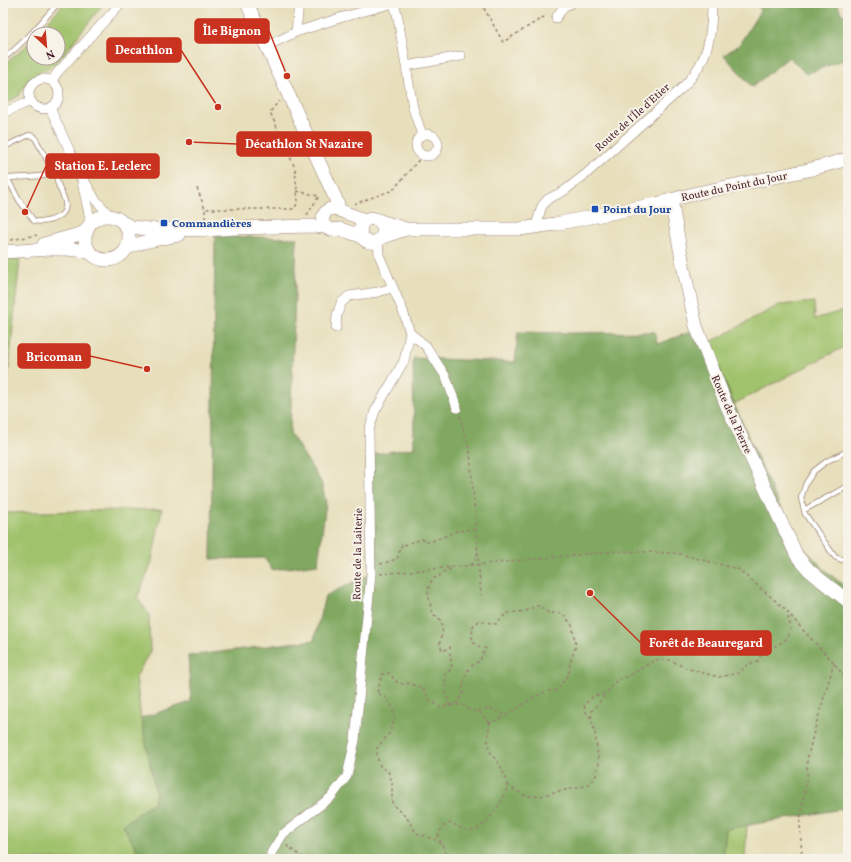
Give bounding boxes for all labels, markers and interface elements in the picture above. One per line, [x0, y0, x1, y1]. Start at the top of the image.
callout: Île Bignon [195, 19, 269, 43]
text: Île Bignon [203, 23, 261, 40]
north arrow [26, 26, 66, 66]
callout: Decathlon [107, 38, 181, 62]
text: Decathlon [115, 43, 173, 59]
text: N [43, 45, 57, 62]
street label: Route de l'Île d'Etier [592, 80, 674, 156]
callout: Décathlon St Nazaire [237, 132, 371, 156]
text: Décathlon St Nazaire [245, 137, 363, 153]
callout: Station E. Leclerc [46, 154, 159, 178]
text: Station E. Leclerc [55, 159, 152, 175]
street label: Route du Point du Jour [680, 169, 789, 206]
place label: Point du Jour [603, 203, 672, 218]
marker: Point du Jour [590, 204, 600, 214]
place label: Commandières [172, 217, 252, 232]
marker: Commandières [159, 218, 169, 228]
callout: Bricoman [18, 344, 90, 368]
text: Bricoman [26, 350, 82, 366]
street label: Route de la Pierre [707, 373, 755, 456]
street label: Route de la Laiterie [350, 508, 367, 600]
callout: Forêt de Beauregard [641, 631, 771, 655]
text: Forêt de Beauregard [649, 636, 764, 652]

